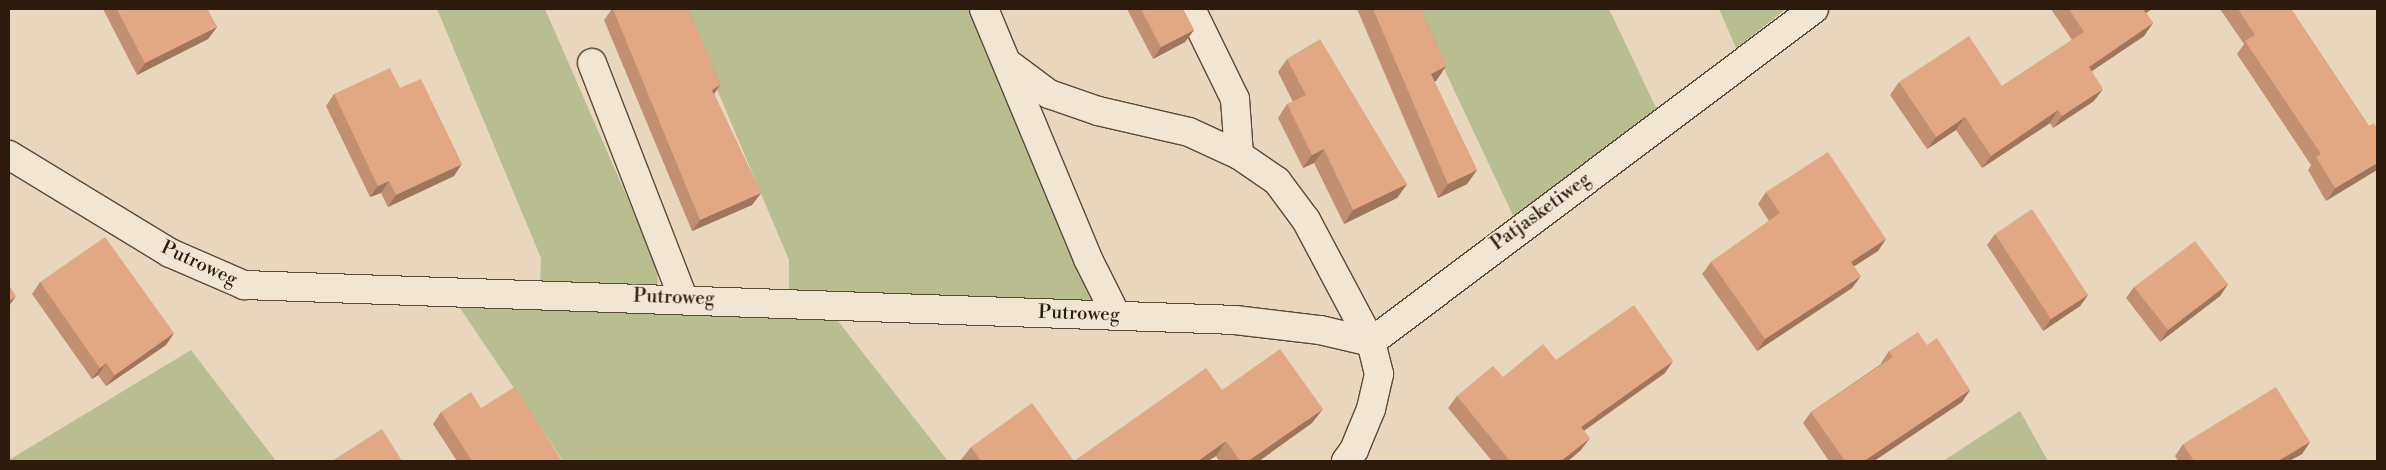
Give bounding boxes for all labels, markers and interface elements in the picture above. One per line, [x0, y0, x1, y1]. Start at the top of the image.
street label: Patjasketiweg [1487, 168, 1595, 256]
street label: Putroweg [157, 236, 241, 292]
street label: Putroweg [633, 285, 715, 311]
street label: Putroweg [1038, 301, 1120, 327]

